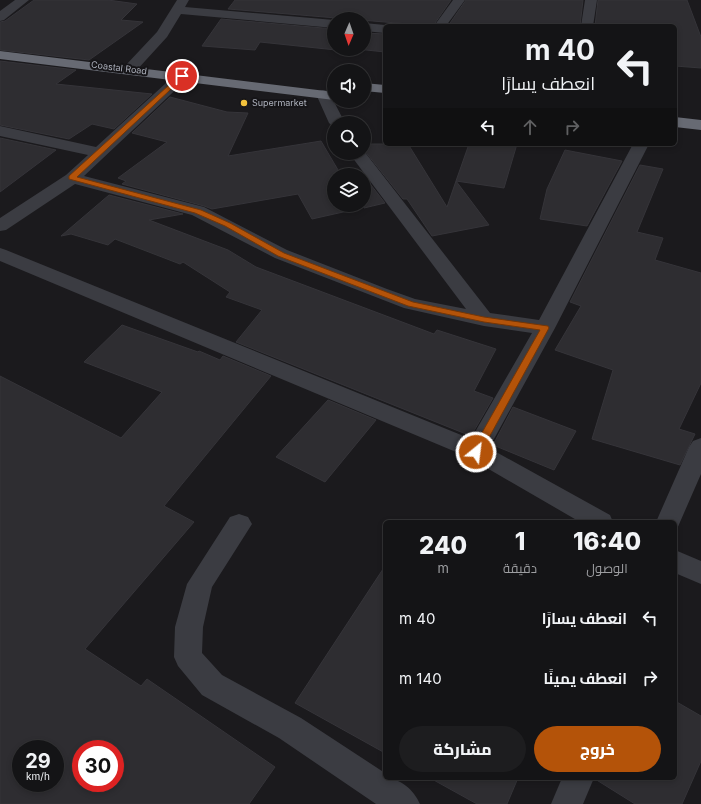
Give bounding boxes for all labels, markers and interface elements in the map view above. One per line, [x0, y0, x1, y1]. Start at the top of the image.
north arrow [327, 12, 371, 56]
map controls [327, 12, 371, 212]
text: 40 m [525, 33, 595, 67]
icon: left [609, 40, 661, 92]
street label: Coastal Road [90, 59, 148, 76]
pin [165, 59, 199, 93]
button: sound [327, 64, 371, 108]
icon: arrive [171, 65, 193, 87]
text: انعطف يسارًا [501, 73, 595, 94]
place label: Supermarket [252, 97, 307, 108]
marker: Supermarket [239, 98, 249, 108]
button: search [327, 116, 371, 160]
icon: left [477, 116, 499, 138]
icon: ahead [519, 116, 541, 138]
icon: right [561, 116, 583, 138]
button: layers [327, 168, 371, 212]
position arrow [455, 431, 497, 473]
text: 1 [515, 527, 525, 556]
text: 16:40 [573, 527, 641, 556]
text: 240 [419, 531, 467, 560]
text: m [437, 560, 449, 576]
text: دقيقة [503, 560, 537, 576]
text: الوصول [586, 560, 628, 576]
icon: left [639, 607, 661, 629]
text: 40 m [399, 609, 436, 628]
text: انعطف يسارًا [542, 609, 627, 628]
icon: right [639, 667, 661, 689]
text: 140 m [399, 669, 442, 688]
text: انعطف يمينًا [543, 669, 627, 688]
button: مشاركة [399, 726, 526, 772]
button: خروج [534, 726, 661, 772]
speed limit sign: 30 [72, 740, 124, 792]
text: 29 [25, 749, 51, 773]
text: km/h [26, 770, 50, 782]

